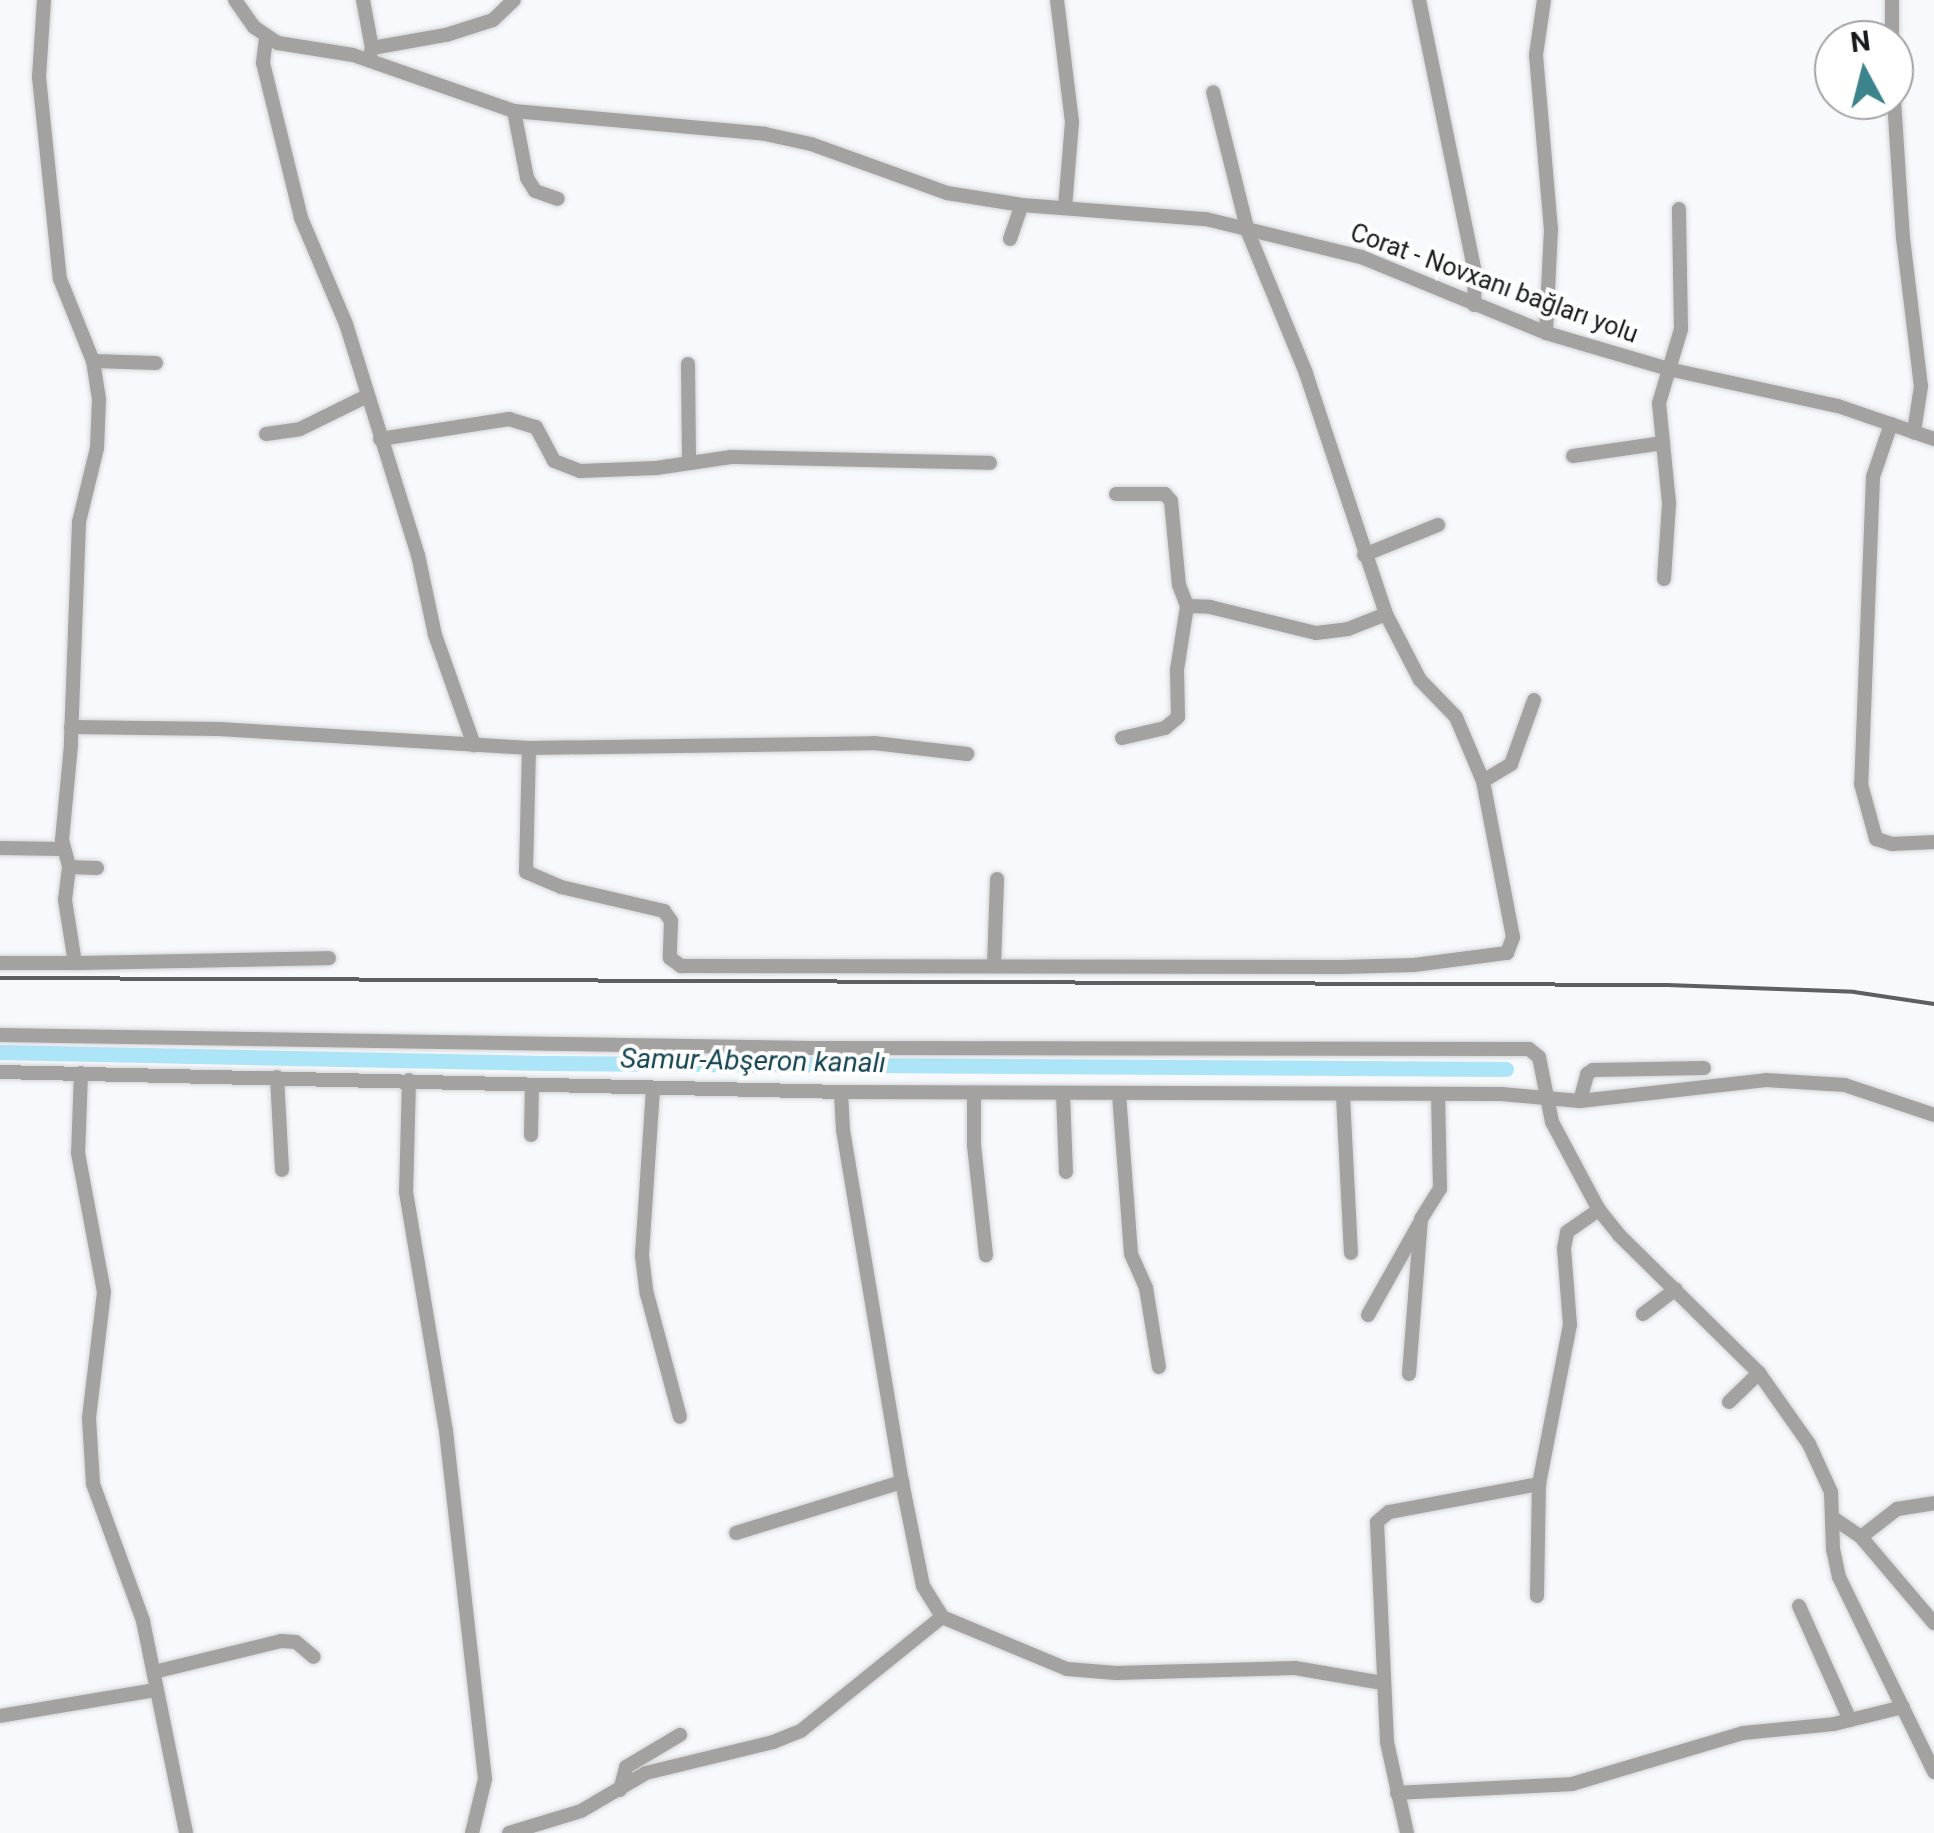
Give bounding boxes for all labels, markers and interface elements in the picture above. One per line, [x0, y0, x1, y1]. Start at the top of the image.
north arrow [1814, 20, 1914, 120]
text: N [1849, 24, 1872, 59]
street label: Corat - Novxanı bağları yolu [1346, 218, 1642, 350]
water label: Samur-Abşeron kanalı [620, 1042, 886, 1080]

